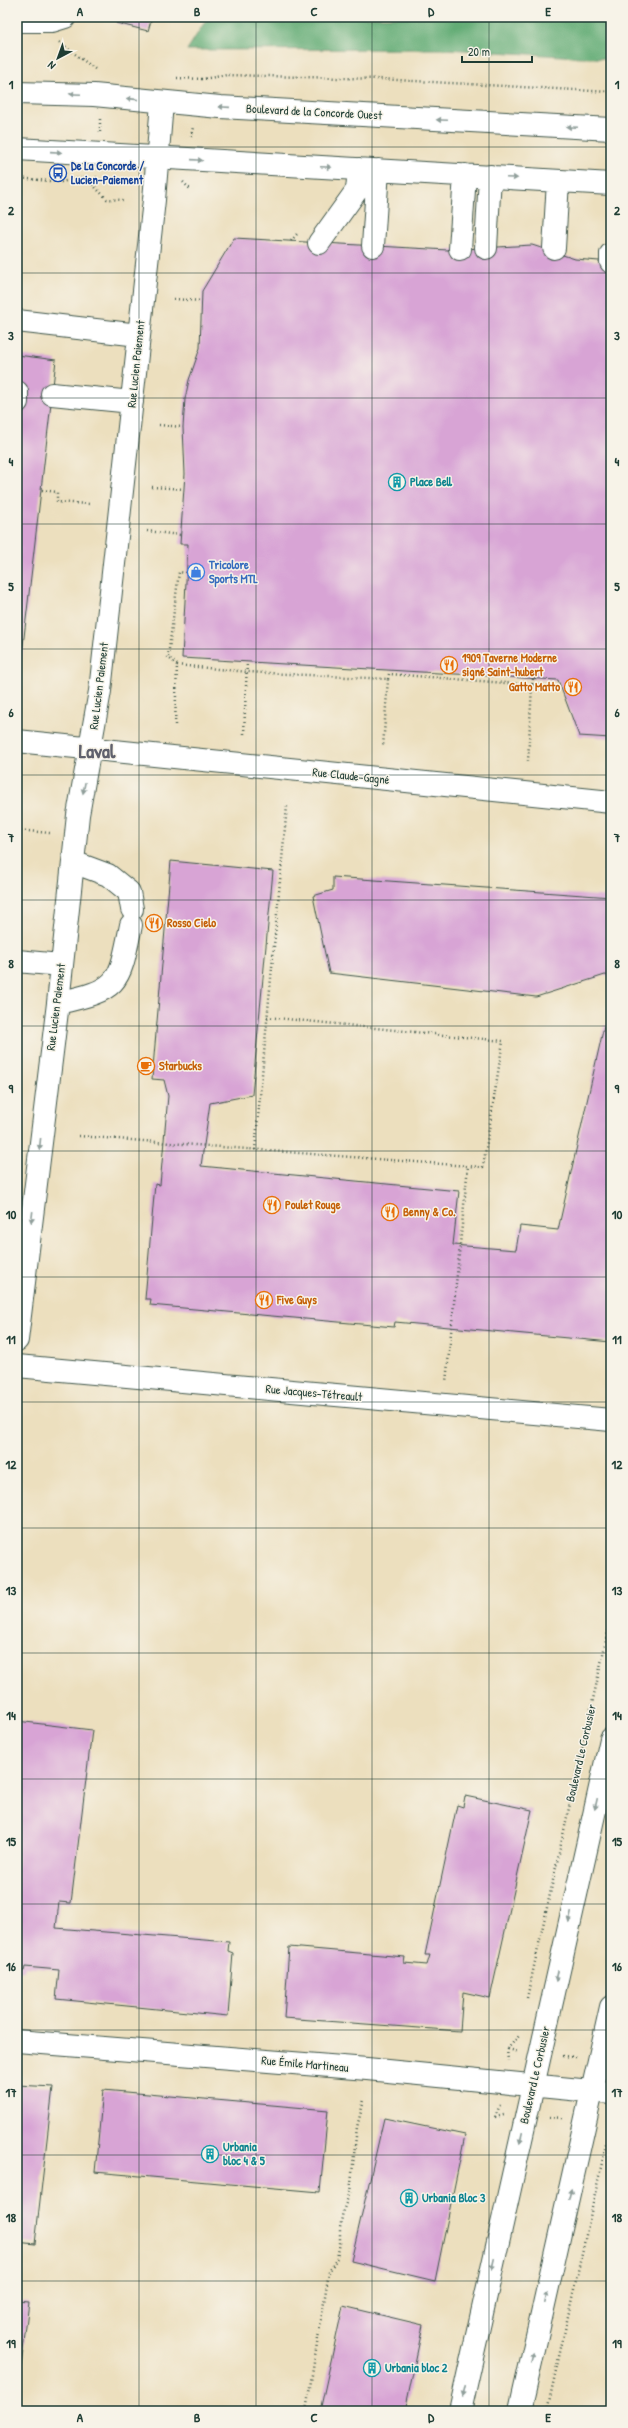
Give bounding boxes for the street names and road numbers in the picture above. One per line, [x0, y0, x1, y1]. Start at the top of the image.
street label: Boulevard de la Concorde Ouest [246, 99, 383, 124]
street label: Rue Lucien Paiement [122, 319, 149, 408]
street label: Rue Lucien Paiement [85, 640, 112, 731]
street label: Rue Claude-Gagné [312, 763, 391, 788]
street label: Rue Lucien Paiement [42, 961, 69, 1052]
street label: Rue Jacques-Tétreault [265, 1380, 364, 1405]
street label: Boulevard Le Corbusier [561, 1702, 600, 1803]
street label: Boulevard Le Corbusier [515, 2024, 554, 2125]
street label: Rue Émile Martineau [261, 2051, 350, 2076]

